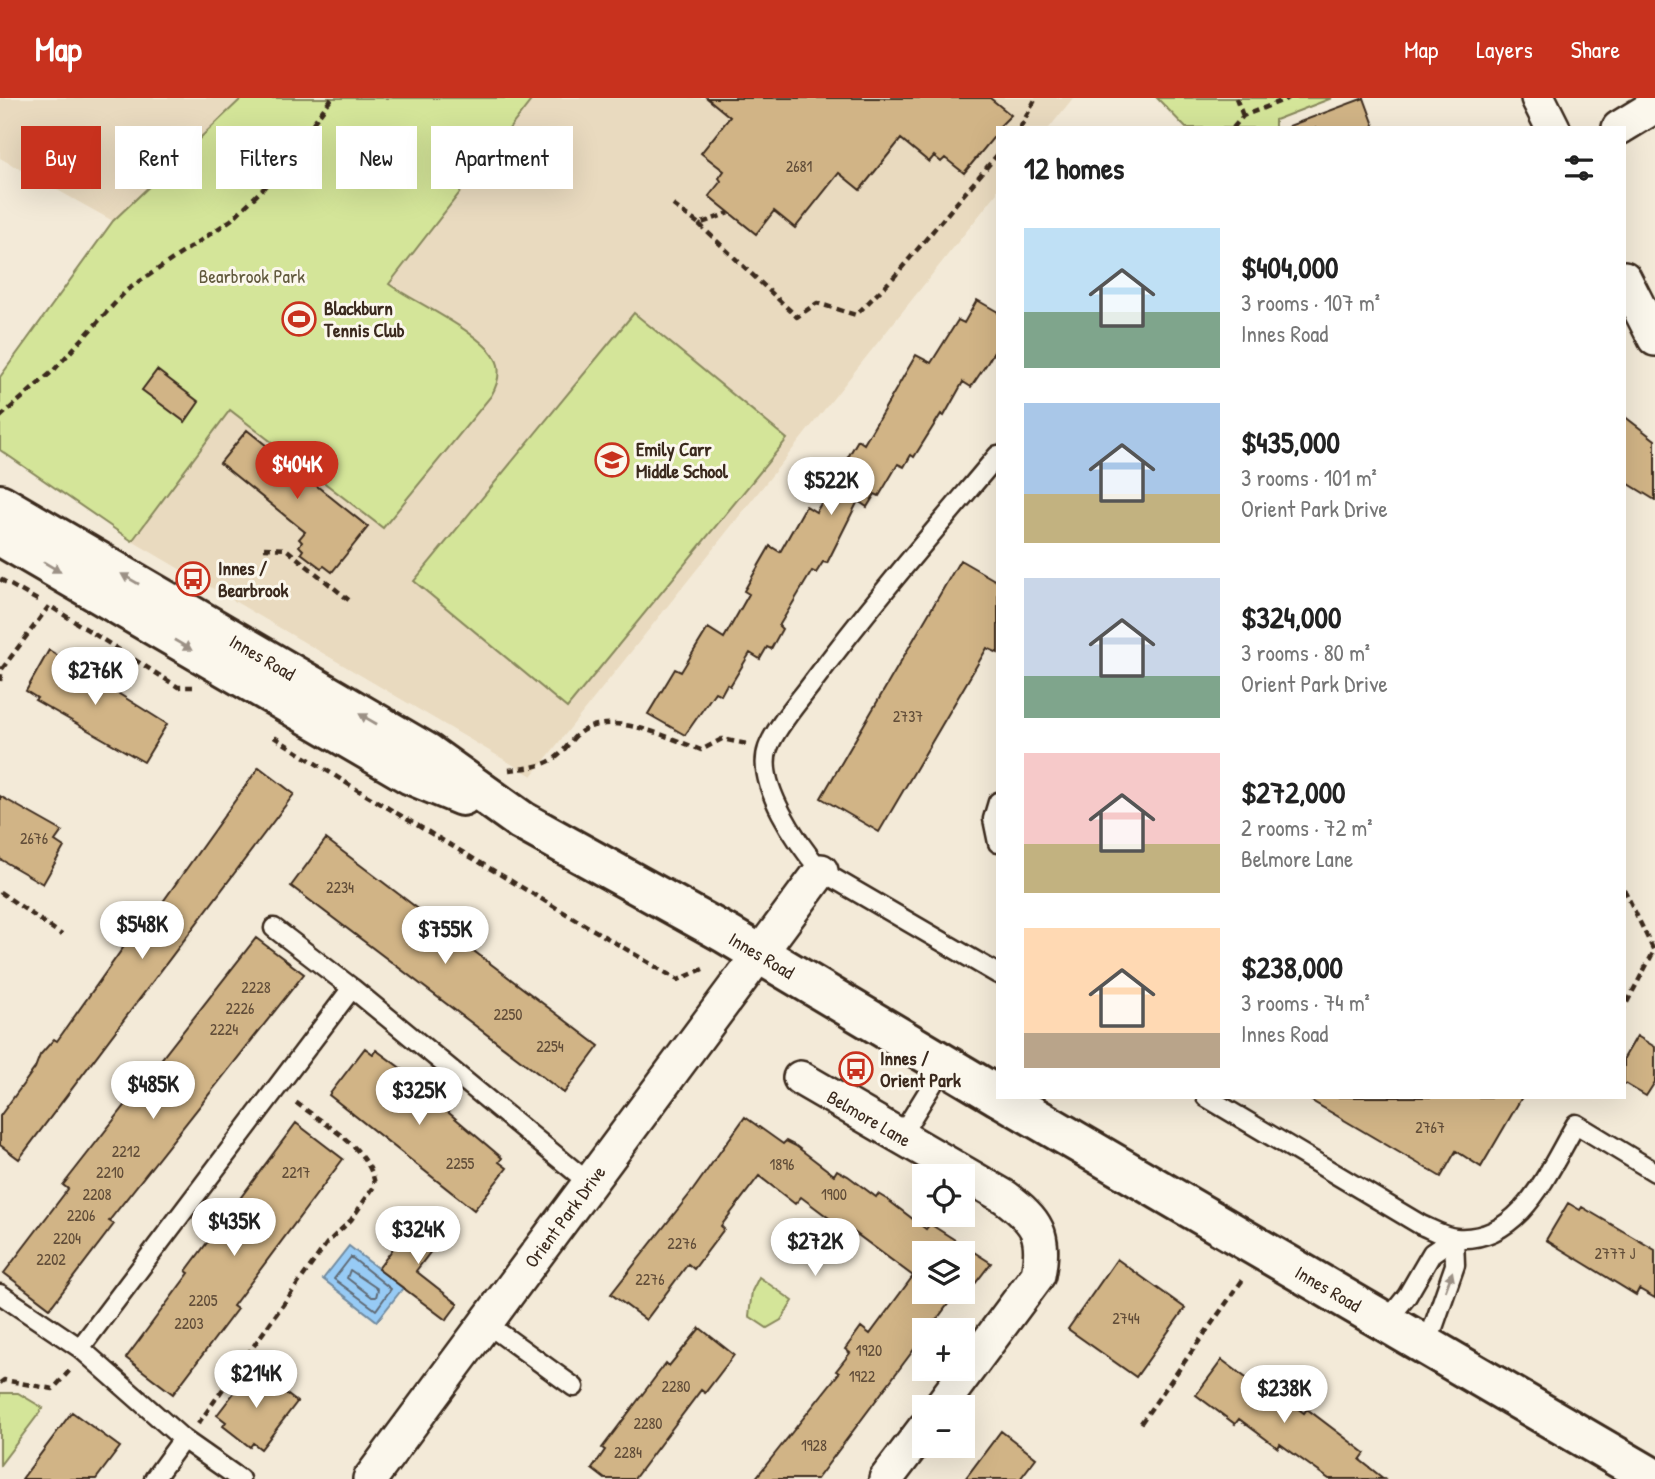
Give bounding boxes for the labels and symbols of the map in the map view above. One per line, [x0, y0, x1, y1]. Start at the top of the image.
house number: 2681 [786, 155, 812, 177]
park label: Bearbrook Park [199, 263, 305, 289]
place label: Blackburn Tennis Club [323, 295, 405, 343]
sports icon: Blackburn Tennis Club [280, 300, 318, 338]
place label: Emily Carr Middle School [636, 436, 729, 484]
school or university icon: Emily Carr Middle School [593, 441, 631, 479]
pin: $404K [248, 442, 346, 501]
pin: $522K [782, 458, 880, 517]
place label: Innes / Bearbrook [218, 555, 288, 603]
one-way arrow [42, 560, 61, 573]
bus stop icon: Innes / Bearbrook [174, 560, 212, 598]
one-way arrow [120, 573, 139, 585]
street label: Innes Road [225, 628, 301, 687]
one-way arrow [174, 639, 193, 651]
pin: $276K [46, 648, 144, 707]
house number: 2737 [893, 705, 923, 727]
one-way arrow [359, 712, 378, 725]
house number: 2676 [20, 827, 48, 849]
house number: 2234 [326, 876, 354, 898]
pin: $548K [93, 902, 191, 961]
pin: $755K [396, 906, 494, 966]
street label: Innes Road [724, 926, 800, 985]
house number: 2228 [241, 976, 271, 998]
house number: 2226 [226, 997, 254, 1019]
house number: 2250 [494, 1003, 522, 1025]
house number: 2224 [210, 1018, 238, 1040]
house number: 2254 [536, 1035, 564, 1057]
place label: Innes / Orient Park [880, 1045, 961, 1093]
bus stop icon: Innes / Orient Park [837, 1050, 875, 1088]
pin: $485K [104, 1062, 202, 1121]
pin: $325K [370, 1068, 468, 1127]
street label: Belmore Lane [823, 1084, 916, 1153]
house number: 2767 [1415, 1116, 1445, 1138]
house number: 2212 [112, 1140, 141, 1162]
house number: 2255 [446, 1152, 474, 1174]
house number: 1896 [770, 1153, 795, 1175]
street label: Orient Park Drive [518, 1160, 612, 1273]
house number: 2210 [96, 1161, 124, 1183]
house number: 2217 [282, 1161, 310, 1183]
house number: 2208 [82, 1183, 112, 1205]
house number: 1900 [821, 1183, 847, 1205]
pin: $435K [185, 1198, 283, 1258]
house number: 2206 [67, 1204, 95, 1226]
pin: $324K [369, 1206, 467, 1266]
pin: $272K [766, 1218, 864, 1278]
house number: 2204 [53, 1227, 81, 1249]
house number: 2276 [667, 1232, 697, 1254]
house number: 2777 J [1595, 1242, 1635, 1264]
house number: 2202 [36, 1248, 66, 1270]
street label: Innes Road [1291, 1259, 1366, 1318]
house number: 2276 [635, 1268, 665, 1290]
one-way arrow [1444, 1270, 1455, 1291]
house number: 2205 [189, 1289, 218, 1311]
house number: 2744 [1112, 1307, 1140, 1329]
house number: 2203 [174, 1312, 204, 1334]
house number: 1920 [856, 1339, 882, 1361]
pin: $214K [207, 1350, 305, 1410]
house number: 1922 [849, 1365, 876, 1387]
pin: $238K [1235, 1366, 1333, 1425]
house number: 2280 [661, 1375, 691, 1397]
house number: 2280 [633, 1412, 663, 1434]
house number: 1928 [801, 1434, 827, 1456]
house number: 2284 [614, 1441, 642, 1463]

